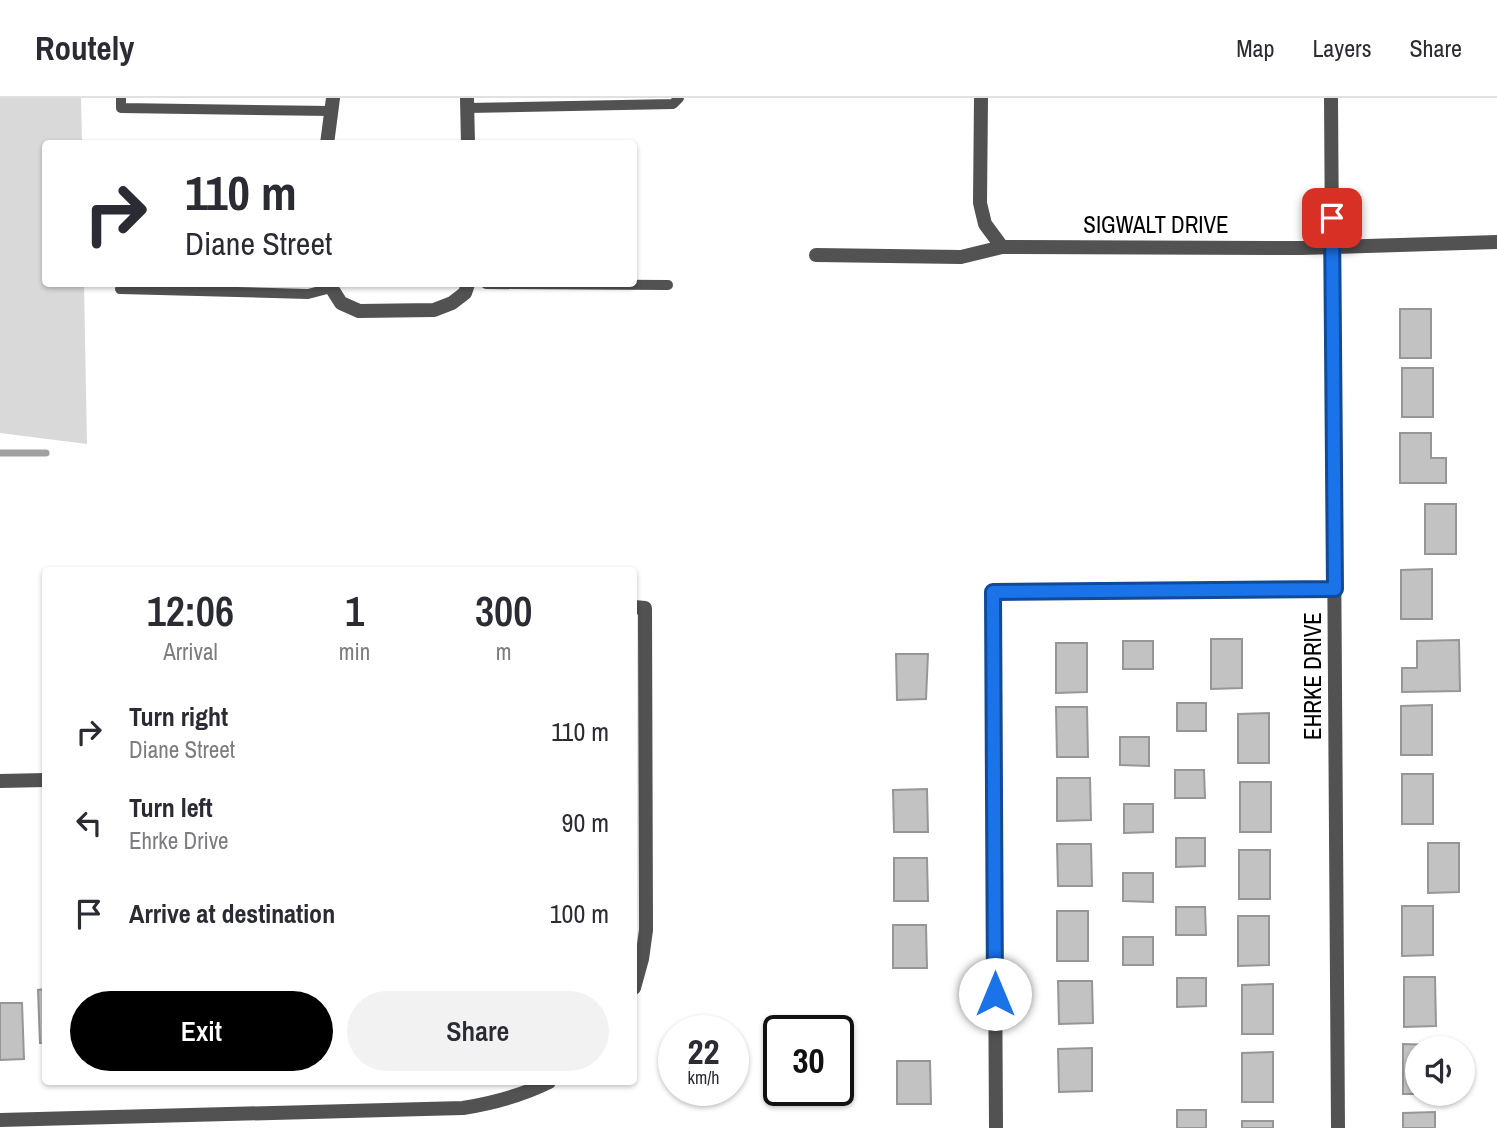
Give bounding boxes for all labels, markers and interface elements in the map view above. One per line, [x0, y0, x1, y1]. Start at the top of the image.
text: Routely [35, 26, 134, 70]
text: Map [1236, 32, 1274, 64]
text: Layers [1312, 32, 1371, 64]
text: Share [1409, 32, 1462, 64]
text: 110 m [185, 159, 297, 225]
icon: right [70, 168, 161, 259]
pin [1302, 188, 1362, 248]
icon: arrive [1313, 199, 1351, 237]
street label: SIGWALT DRIVE [1083, 209, 1229, 240]
text: Diane Street [185, 222, 332, 265]
text: 12:06 [147, 583, 234, 639]
text: 1 [345, 583, 364, 639]
text: 300 [475, 583, 532, 639]
street label: EHRKE DRIVE [1297, 612, 1328, 740]
text: Arrival [163, 636, 218, 667]
text: min [339, 636, 370, 667]
text: m [496, 636, 511, 667]
text: Turn right [129, 699, 228, 734]
icon: right [70, 713, 108, 751]
text: 110 m [551, 714, 609, 749]
text: Diane Street [129, 734, 235, 765]
text: Turn left [129, 790, 213, 825]
icon: left [70, 804, 108, 842]
text: 90 m [562, 805, 609, 840]
text: Ehrke Drive [129, 825, 229, 856]
icon: arrive [70, 895, 108, 933]
text: Arrive at destination [129, 896, 335, 931]
text: 100 m [550, 896, 609, 931]
position arrow [958, 957, 1032, 1031]
button: Exit [70, 991, 333, 1071]
button: Share [347, 991, 609, 1071]
speed limit sign: 30 [763, 1015, 854, 1106]
text: 22 [688, 1028, 719, 1075]
map controls [1405, 1036, 1475, 1106]
button: sound [1405, 1036, 1475, 1106]
text: km/h [688, 1065, 720, 1090]

